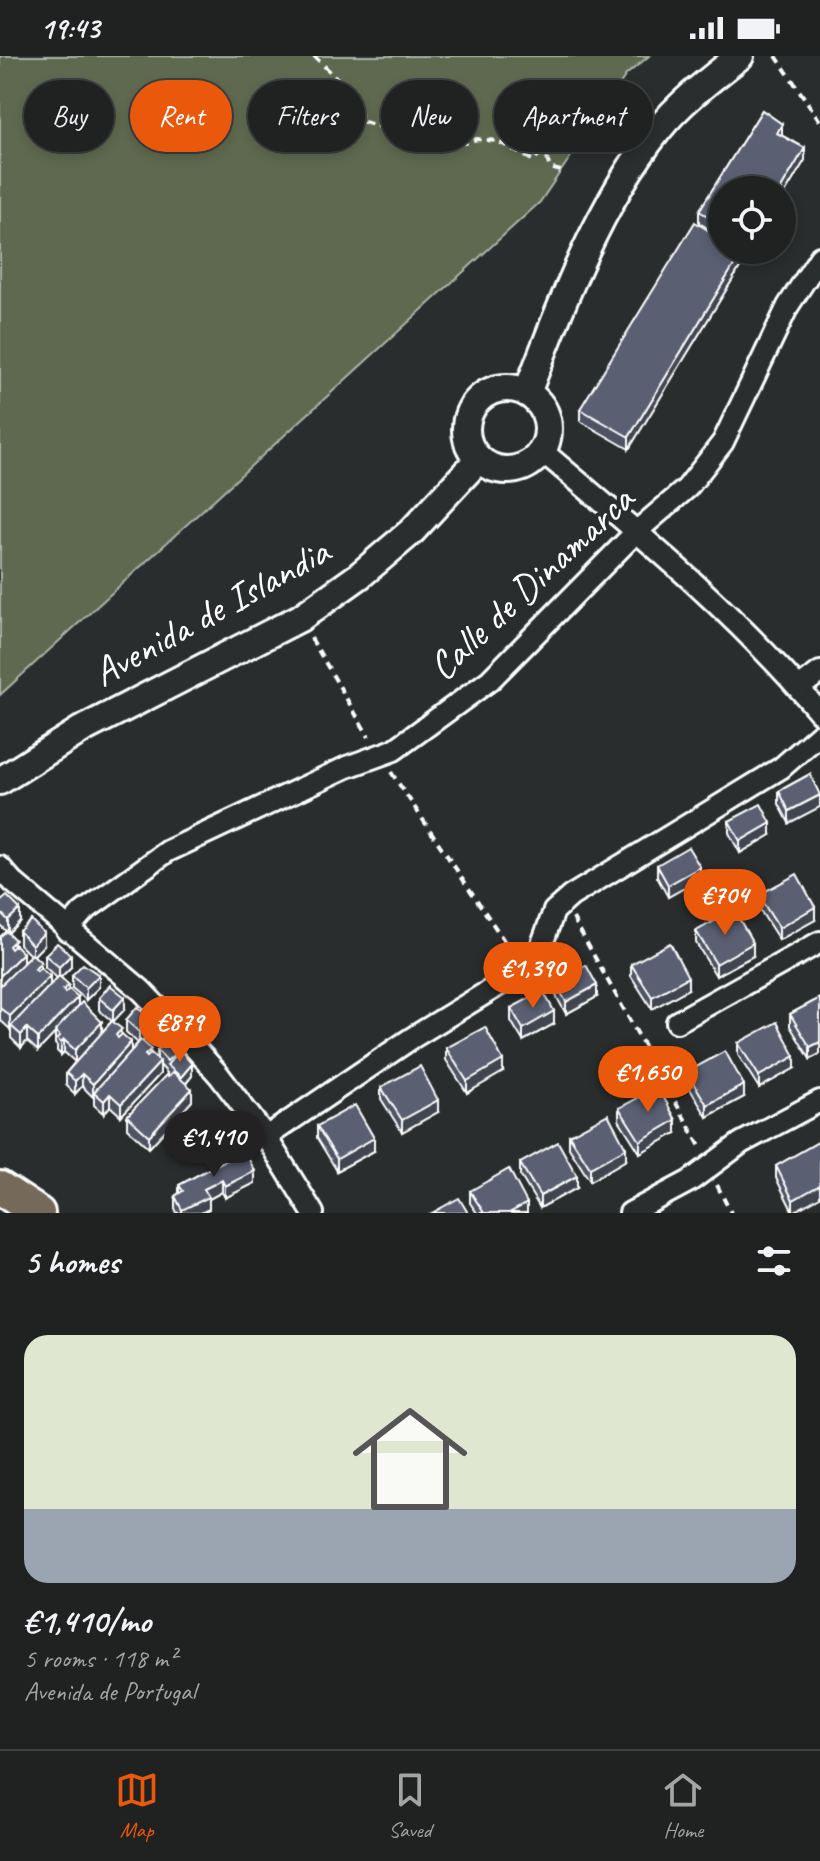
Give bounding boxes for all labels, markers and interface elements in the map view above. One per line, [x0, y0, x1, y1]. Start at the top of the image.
text: 19:43 [40, 9, 100, 47]
chip: Buy [24, 80, 114, 152]
chip: Rent [130, 80, 232, 152]
chip: Filters [248, 80, 365, 152]
chip: New [381, 80, 478, 152]
chip: Apartment [494, 80, 653, 152]
map controls [708, 176, 796, 264]
button: locate [708, 176, 796, 264]
street label: Calle de Dinamarca [418, 473, 646, 691]
street label: Avenida de Islandia [84, 525, 340, 698]
pin: €704 [678, 869, 772, 937]
text: €704 [702, 878, 748, 911]
pin: €1,390 [468, 942, 598, 1010]
text: €1,390 [501, 951, 565, 984]
pin: €879 [133, 996, 227, 1064]
text: €879 [157, 1005, 203, 1038]
pin: €1,650 [583, 1046, 713, 1114]
text: €1,650 [616, 1055, 680, 1088]
pin: €1,410 [149, 1111, 279, 1179]
text: €1,410 [182, 1120, 246, 1153]
icon: filters [752, 1239, 796, 1283]
text: 5 homes [24, 1240, 119, 1283]
icon: home [338, 1387, 482, 1531]
text: €1,410/mo [24, 1599, 151, 1642]
text: 5 rooms · 118 m² [24, 1642, 176, 1675]
text: Avenida de Portugal [24, 1675, 196, 1708]
tab: Map [115, 1768, 159, 1844]
tab: Saved [388, 1768, 432, 1844]
tab: Home [661, 1768, 705, 1844]

